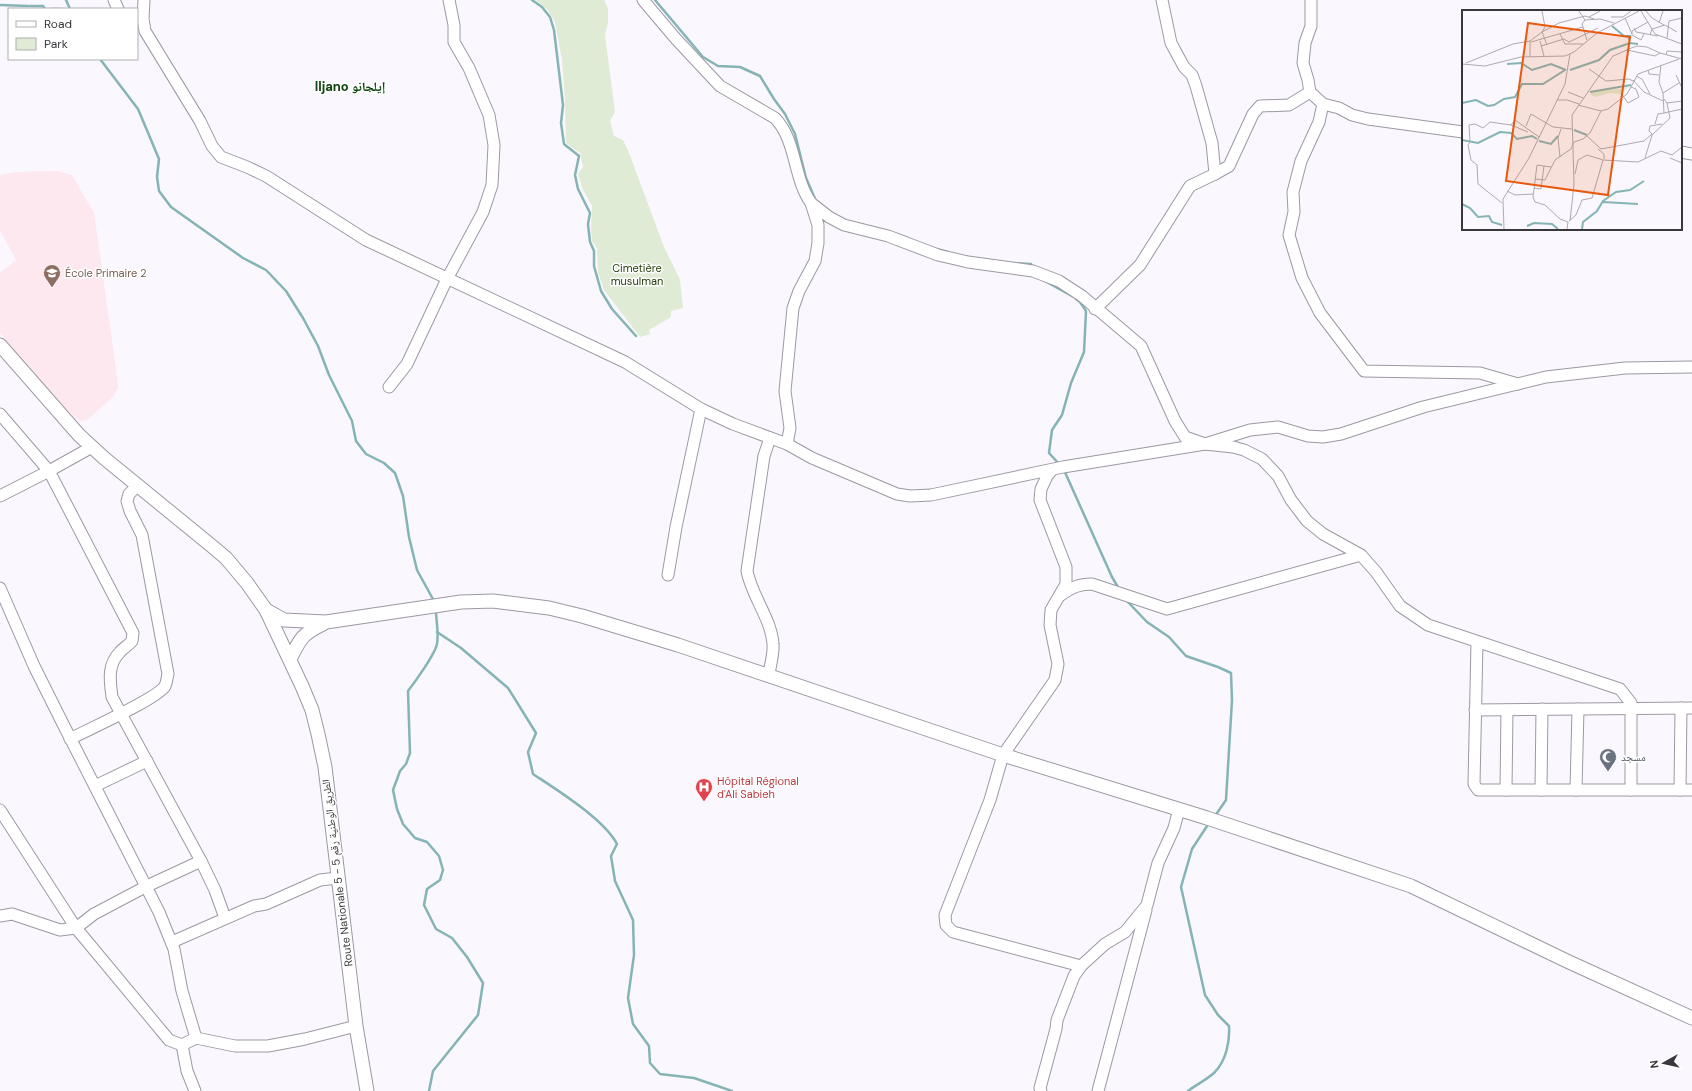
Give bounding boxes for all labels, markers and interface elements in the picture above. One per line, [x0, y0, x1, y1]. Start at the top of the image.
legend [8, 8, 138, 60]
inset map [1462, 10, 1682, 230]
text: Road [44, 16, 72, 32]
text: Park [44, 36, 68, 52]
district label: Iljano إيلجانو [315, 78, 385, 95]
park label: Cimetière musulman [611, 261, 663, 288]
school or university icon: École Primaire 2 [42, 263, 62, 288]
place label: École Primaire 2 [65, 266, 147, 280]
mosque icon: مسجد [1598, 747, 1618, 772]
place label: مسجد [1621, 750, 1646, 764]
place label: Hôpital Régional d'Ali Sabieh [717, 774, 799, 801]
hospital icon: Hôpital Régional d'Ali Sabieh [694, 777, 714, 802]
street label: Route Nationale 5 - الطريق الوطنية رقم 5 [319, 778, 356, 967]
north arrow [1644, 1043, 1684, 1083]
text: N [1647, 1059, 1662, 1069]

